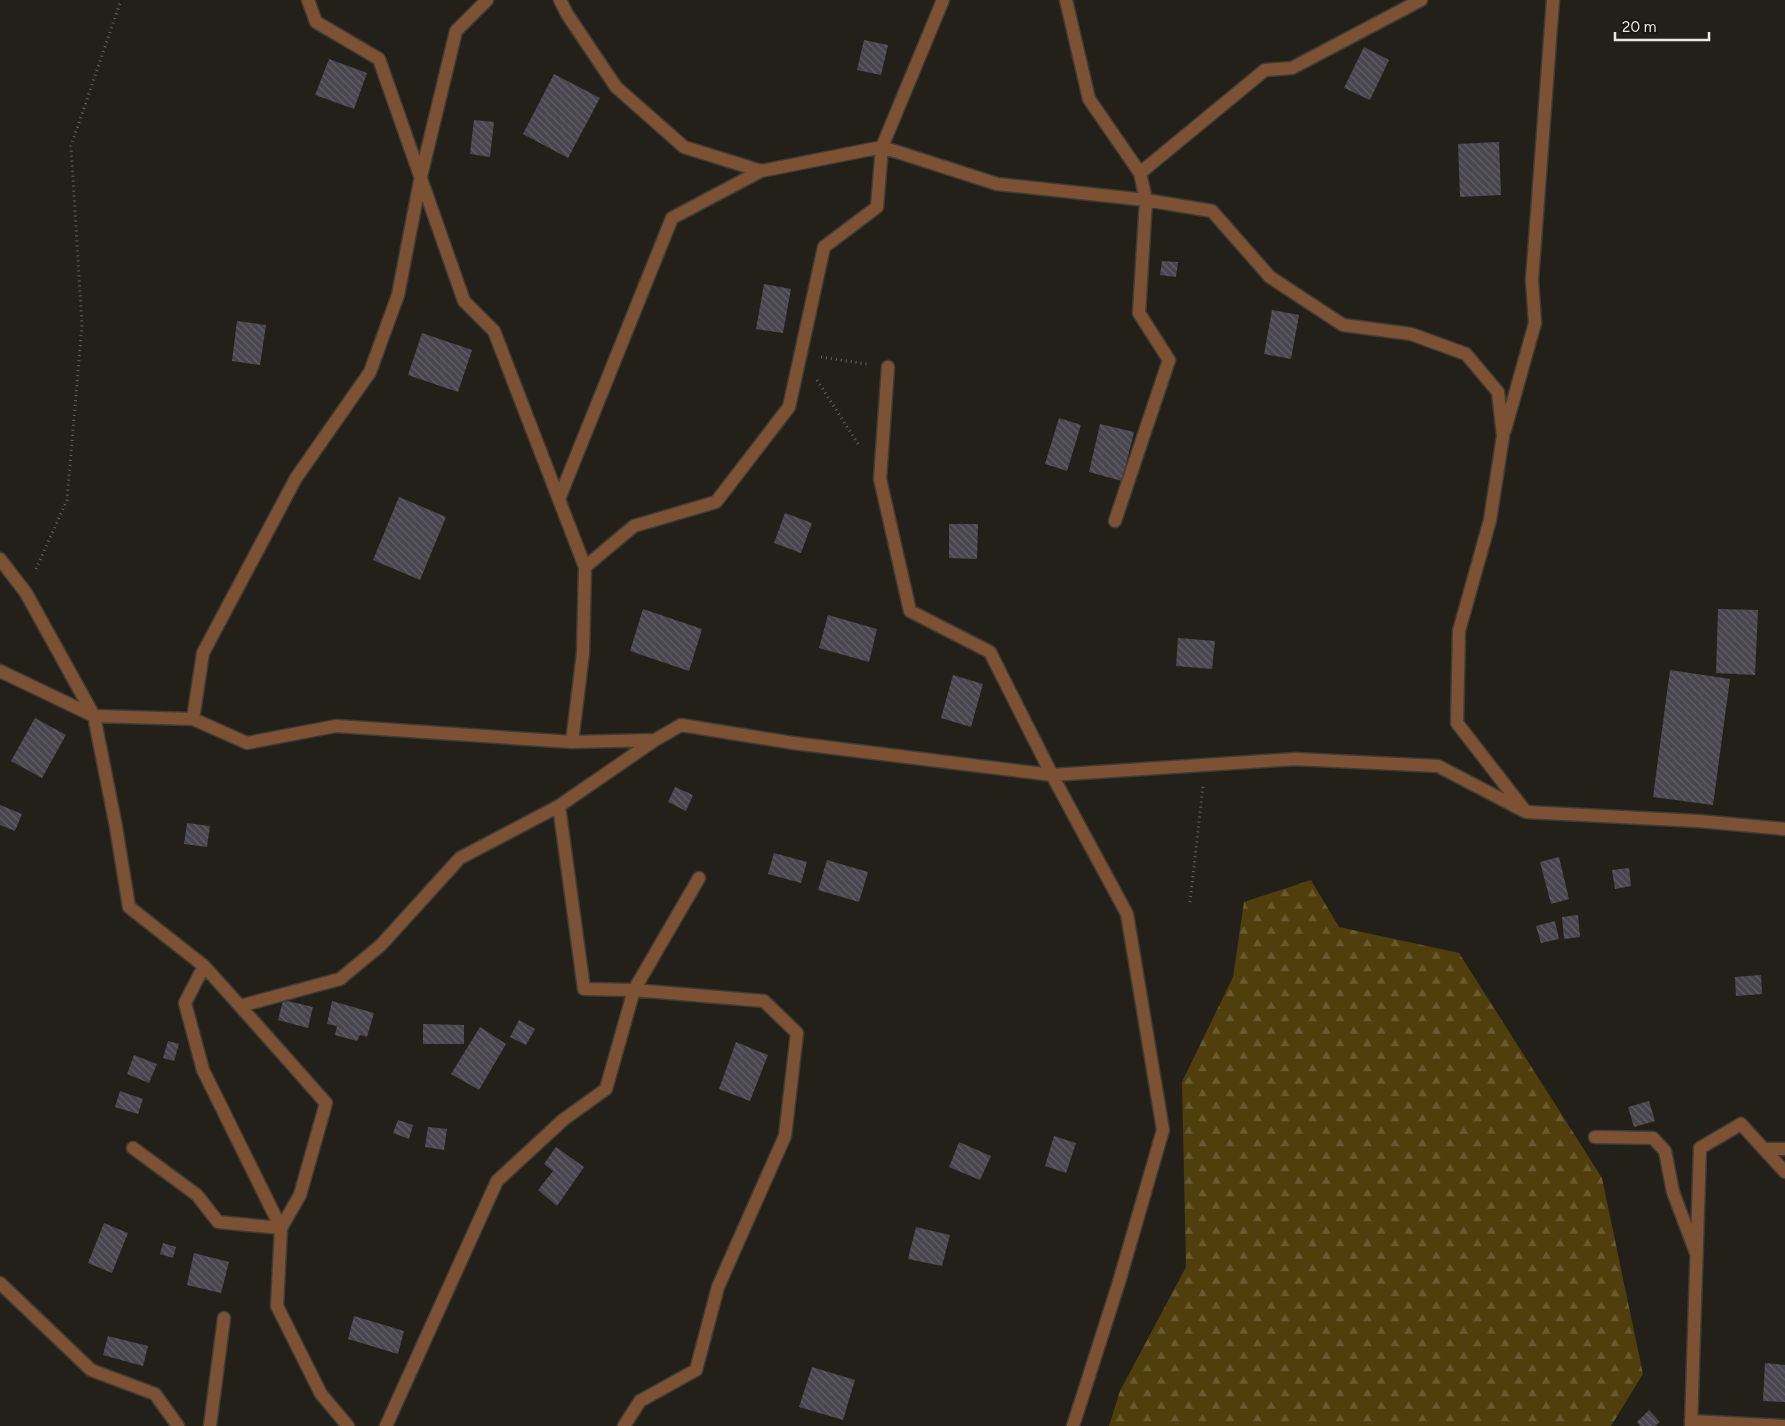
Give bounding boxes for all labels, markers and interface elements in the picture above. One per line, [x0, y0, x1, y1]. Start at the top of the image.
scale bar [1615, 10, 1709, 42]
text: 20 m [1622, 18, 1656, 36]

